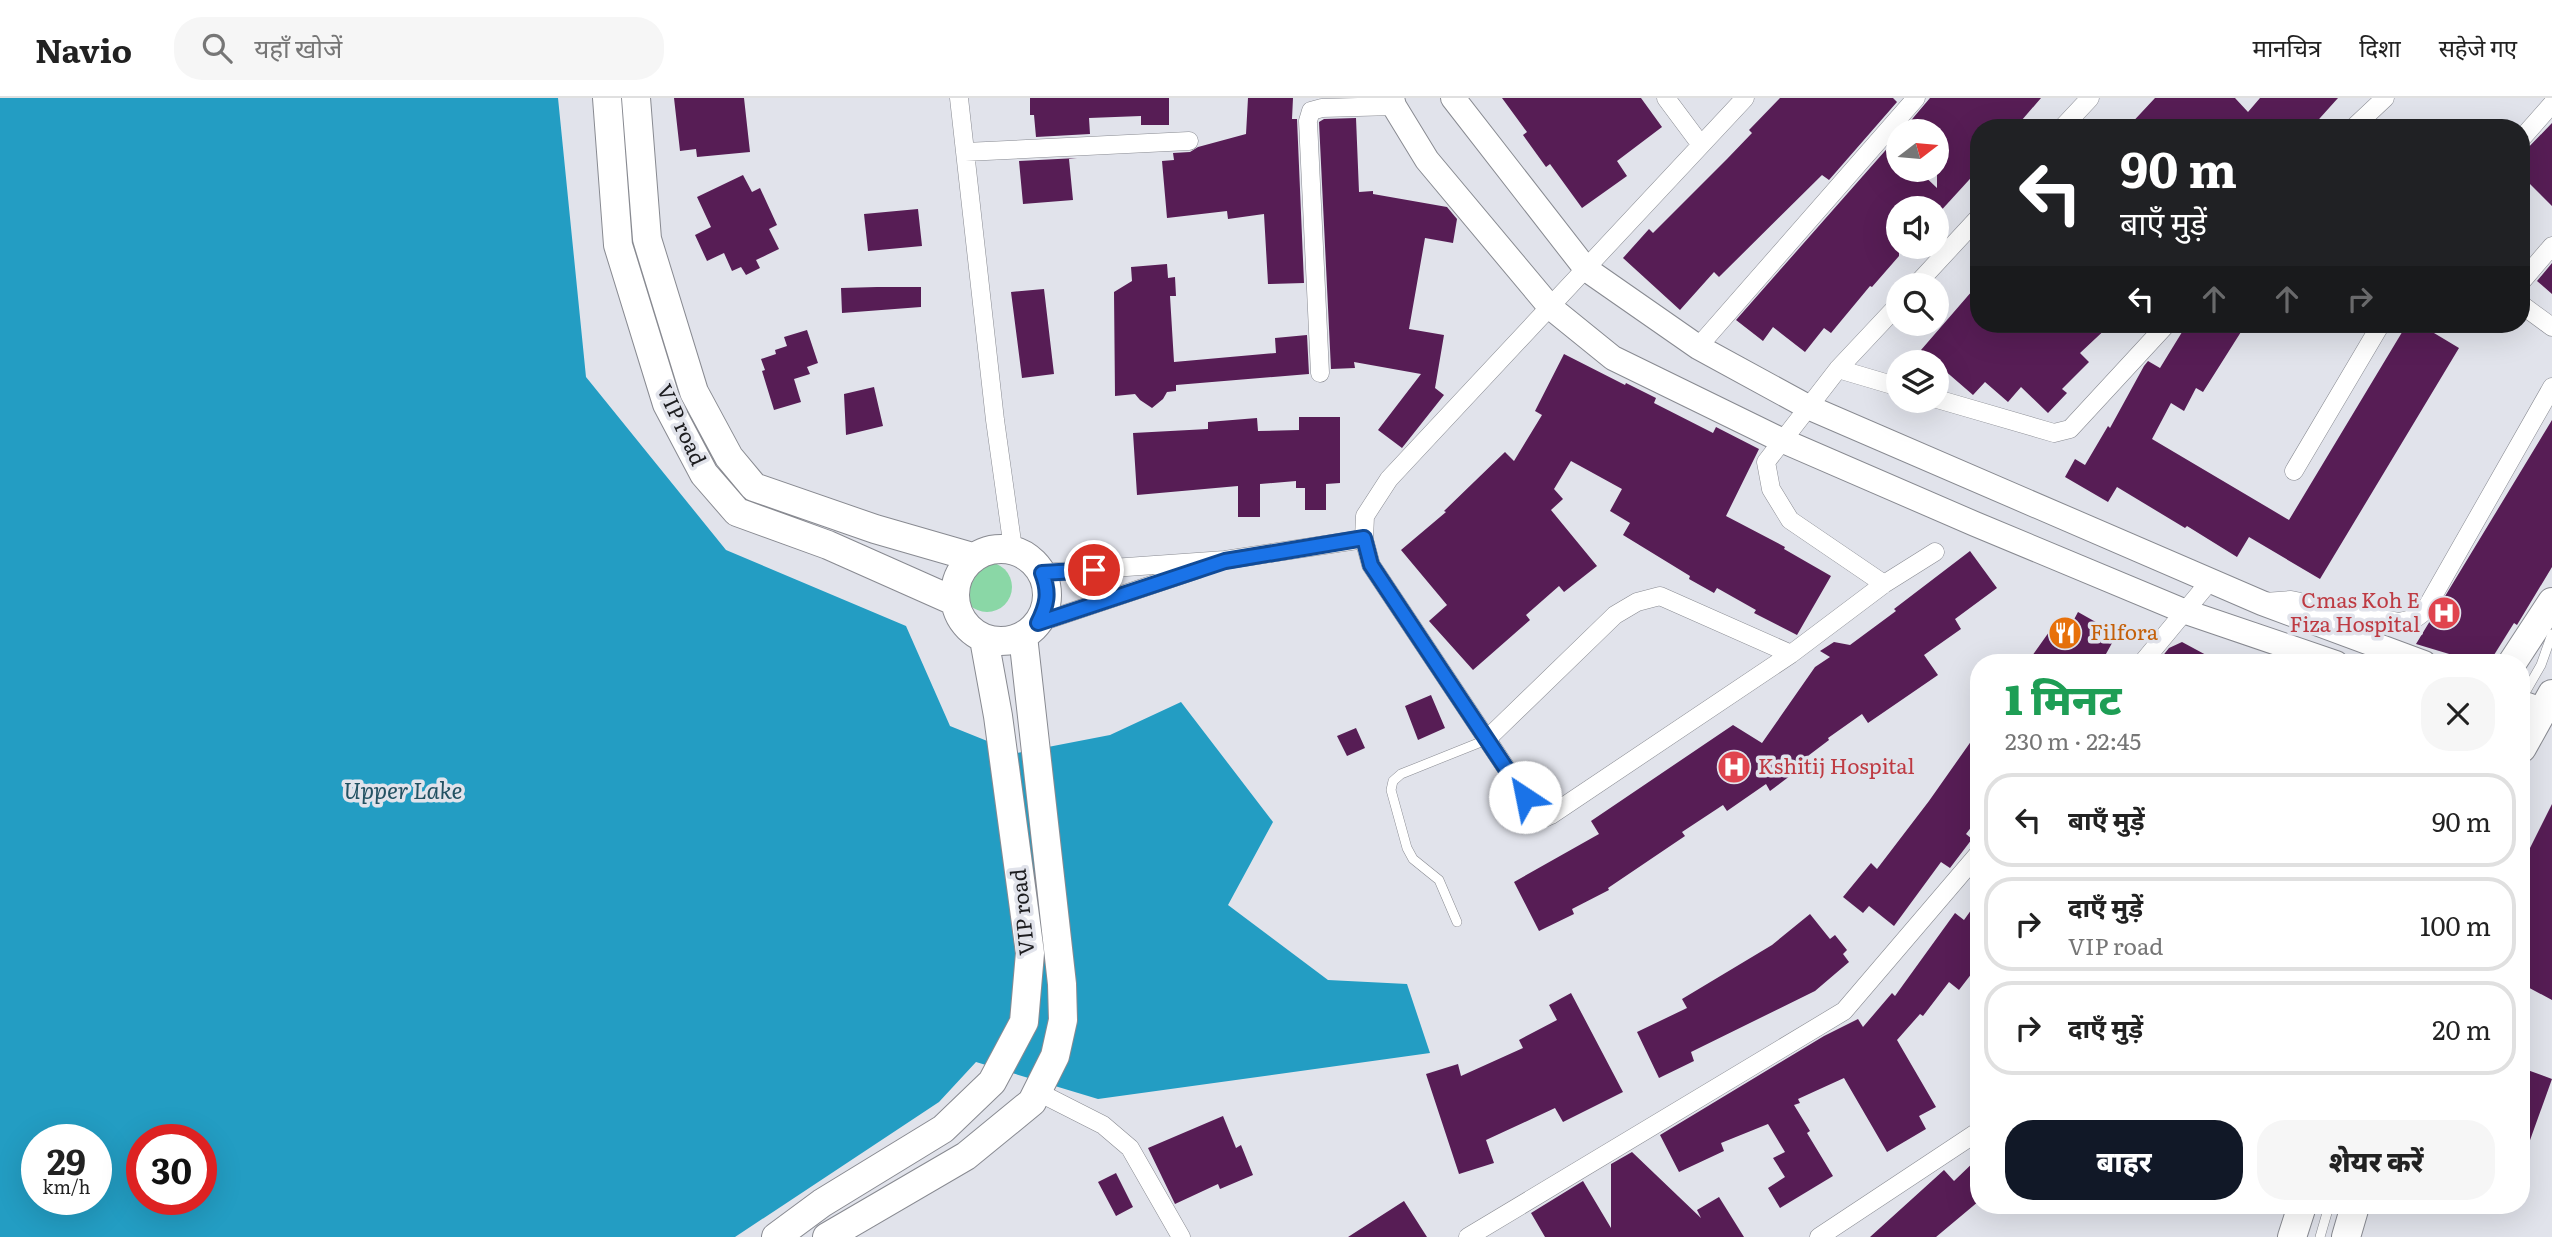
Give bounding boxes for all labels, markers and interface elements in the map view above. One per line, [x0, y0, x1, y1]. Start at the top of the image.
search box [174, 17, 664, 80]
text: Navio [35, 24, 132, 73]
text: यहाँ खोजें [254, 27, 342, 66]
icon: search [198, 29, 236, 67]
text: मानचित्र [2253, 29, 2321, 64]
text: दिशा [2359, 29, 2401, 64]
text: सहेजे गए [2439, 29, 2517, 64]
north arrow [1886, 119, 1950, 182]
map controls [1886, 119, 1949, 413]
text: 90 m [2120, 130, 2237, 203]
icon: left [2005, 147, 2096, 238]
button: sound [1886, 196, 1949, 259]
text: बाएँ मुड़ें [2120, 197, 2207, 245]
button: search [1886, 273, 1949, 336]
icon: left [2122, 280, 2160, 318]
icon: ahead [2195, 280, 2233, 318]
icon: ahead [2268, 280, 2306, 318]
icon: right [2341, 280, 2379, 318]
button: layers [1886, 350, 1949, 413]
street label: VIP road [651, 378, 716, 470]
pin [1064, 540, 1124, 600]
icon: arrive [1075, 551, 1113, 589]
place label: Cmas Koh E Fiza Hospital [2290, 583, 2420, 638]
hospital icon: Cmas Koh E Fiza Hospital [2425, 594, 2463, 632]
restaurant icon: Filfora [2046, 614, 2084, 652]
place label: Filfora [2090, 615, 2159, 646]
text: 1 मिनट [2005, 666, 2121, 728]
button: close [2421, 677, 2495, 751]
text: 230 m · 22:45 [2005, 723, 2141, 757]
hospital icon: Kshitij Hospital [1715, 748, 1753, 786]
place label: Kshitij Hospital [1758, 749, 1915, 780]
position arrow [1488, 760, 1562, 834]
water label: Upper Lake [344, 772, 462, 806]
text: बाएँ मुड़ें [2068, 799, 2145, 838]
icon: left [2009, 801, 2047, 839]
text: 90 m [2432, 801, 2491, 840]
street label: VIP road [1001, 867, 1040, 957]
text: दाएँ मुड़ें [2068, 886, 2143, 925]
icon: right [2009, 905, 2047, 943]
text: 100 m [2420, 905, 2491, 944]
text: VIP road [2068, 928, 2163, 962]
text: दाएँ मुड़ें [2068, 1007, 2143, 1046]
icon: right [2009, 1009, 2047, 1047]
text: 20 m [2432, 1009, 2491, 1048]
button: बाहर [2005, 1120, 2243, 1200]
button: शेयर करें [2257, 1120, 2495, 1200]
speed limit sign: 30 [126, 1124, 217, 1215]
text: 29 [47, 1134, 86, 1186]
text: km/h [43, 1173, 90, 1200]

